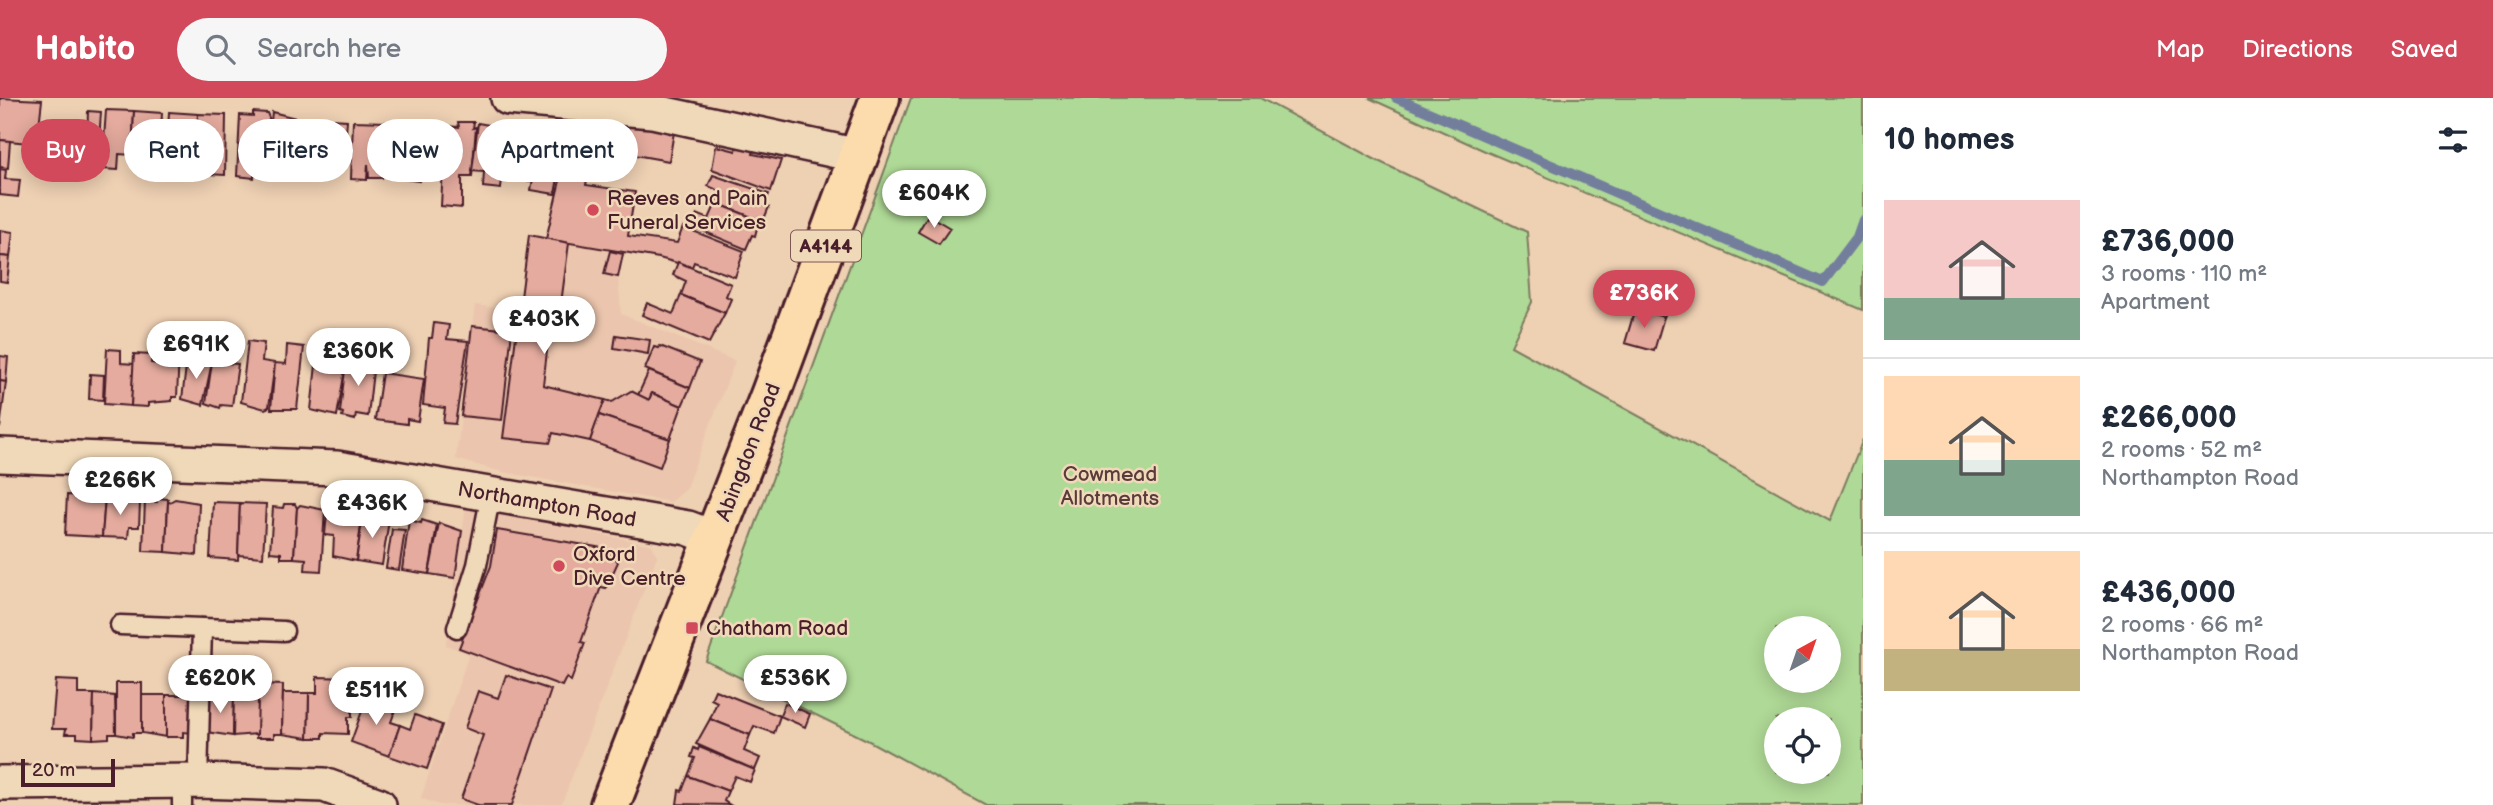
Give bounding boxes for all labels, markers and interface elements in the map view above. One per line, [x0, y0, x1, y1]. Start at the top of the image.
search box [177, 18, 667, 81]
text: Habito [35, 29, 135, 69]
icon: search [201, 30, 239, 68]
text: Search here [257, 34, 401, 65]
text: Map [2156, 35, 2204, 64]
text: Directions [2242, 35, 2353, 64]
text: Saved [2391, 35, 2458, 64]
chip: Buy [21, 119, 110, 182]
chip: Rent [124, 119, 224, 182]
chip: Filters [238, 119, 353, 182]
chip: New [367, 119, 463, 182]
chip: Apartment [477, 119, 638, 182]
icon: filters [2434, 121, 2472, 159]
text: 10 homes [1884, 122, 2015, 158]
pin: £604K [885, 170, 983, 230]
text: £604K [898, 179, 970, 207]
place label: Reeves and Pain Funeral Services [607, 186, 768, 235]
marker: Reeves and Pain Funeral Services [585, 202, 601, 218]
text: £736,000 [2101, 224, 2235, 260]
icon: home [1940, 228, 2024, 312]
road number: A4144 [791, 230, 861, 262]
text: 3 rooms · 110 m² [2101, 260, 2267, 288]
pin: £736K [1595, 271, 1693, 330]
text: £736K [1609, 279, 1679, 307]
text: Apartment [2101, 288, 2210, 316]
pin: £403K [495, 296, 593, 356]
text: £403K [508, 305, 580, 333]
pin: £691K [147, 322, 245, 381]
pin: £360K [309, 328, 407, 388]
text: £691K [162, 330, 230, 358]
text: £360K [322, 337, 394, 365]
street label: Abingdon Road [711, 380, 786, 525]
text: £266,000 [2101, 400, 2237, 436]
icon: home [1940, 404, 2024, 488]
text: 2 rooms · 52 m² [2101, 436, 2262, 464]
pin: £266K [71, 458, 169, 517]
park label: Cowmead Allotments [1061, 462, 1159, 511]
text: Northampton Road [2101, 464, 2299, 492]
text: £266K [84, 466, 156, 494]
street label: Northampton Road [456, 476, 638, 533]
pin: £436K [323, 480, 421, 540]
text: £436K [337, 489, 407, 517]
place label: Oxford Dive Centre [573, 542, 686, 591]
marker: Oxford Dive Centre [551, 558, 567, 574]
text: £436,000 [2101, 575, 2236, 611]
icon: home [1940, 579, 2024, 663]
text: 2 rooms · 66 m² [2101, 611, 2263, 639]
place label: Chatham Road [706, 616, 848, 641]
north arrow [1764, 616, 1841, 693]
map controls [1764, 616, 1841, 784]
marker: Chatham Road [684, 620, 700, 636]
text: Northampton Road [2101, 639, 2299, 667]
pin: £620K [171, 656, 269, 715]
pin: £536K [746, 656, 844, 715]
text: £620K [184, 664, 256, 692]
text: £536K [760, 664, 830, 692]
pin: £511K [327, 668, 425, 727]
text: £511K [345, 676, 407, 704]
button: locate [1764, 707, 1841, 784]
scale bar [21, 756, 116, 788]
text: 20 m [32, 759, 75, 782]

